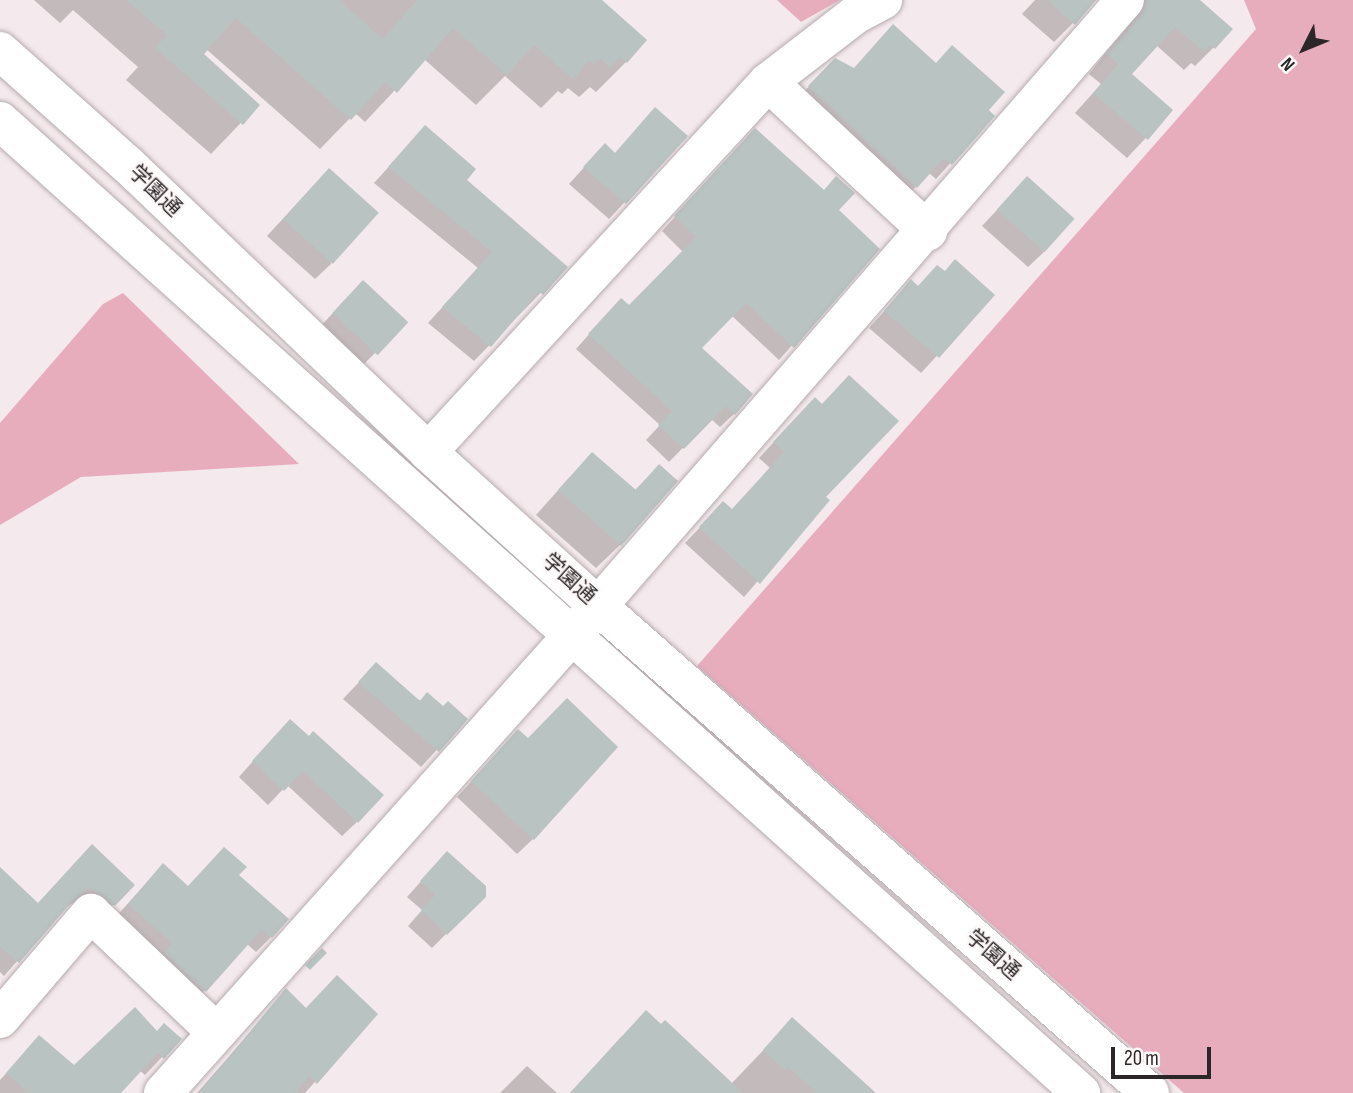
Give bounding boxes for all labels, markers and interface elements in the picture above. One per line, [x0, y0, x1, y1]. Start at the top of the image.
north arrow [1269, 14, 1339, 84]
text: N [1276, 52, 1300, 75]
street label: 学園通 [124, 160, 186, 222]
street label: 学園通 [537, 549, 601, 609]
street label: 学園通 [961, 925, 1025, 985]
scale bar [1115, 1034, 1215, 1078]
text: 20 m [1124, 1046, 1159, 1071]

